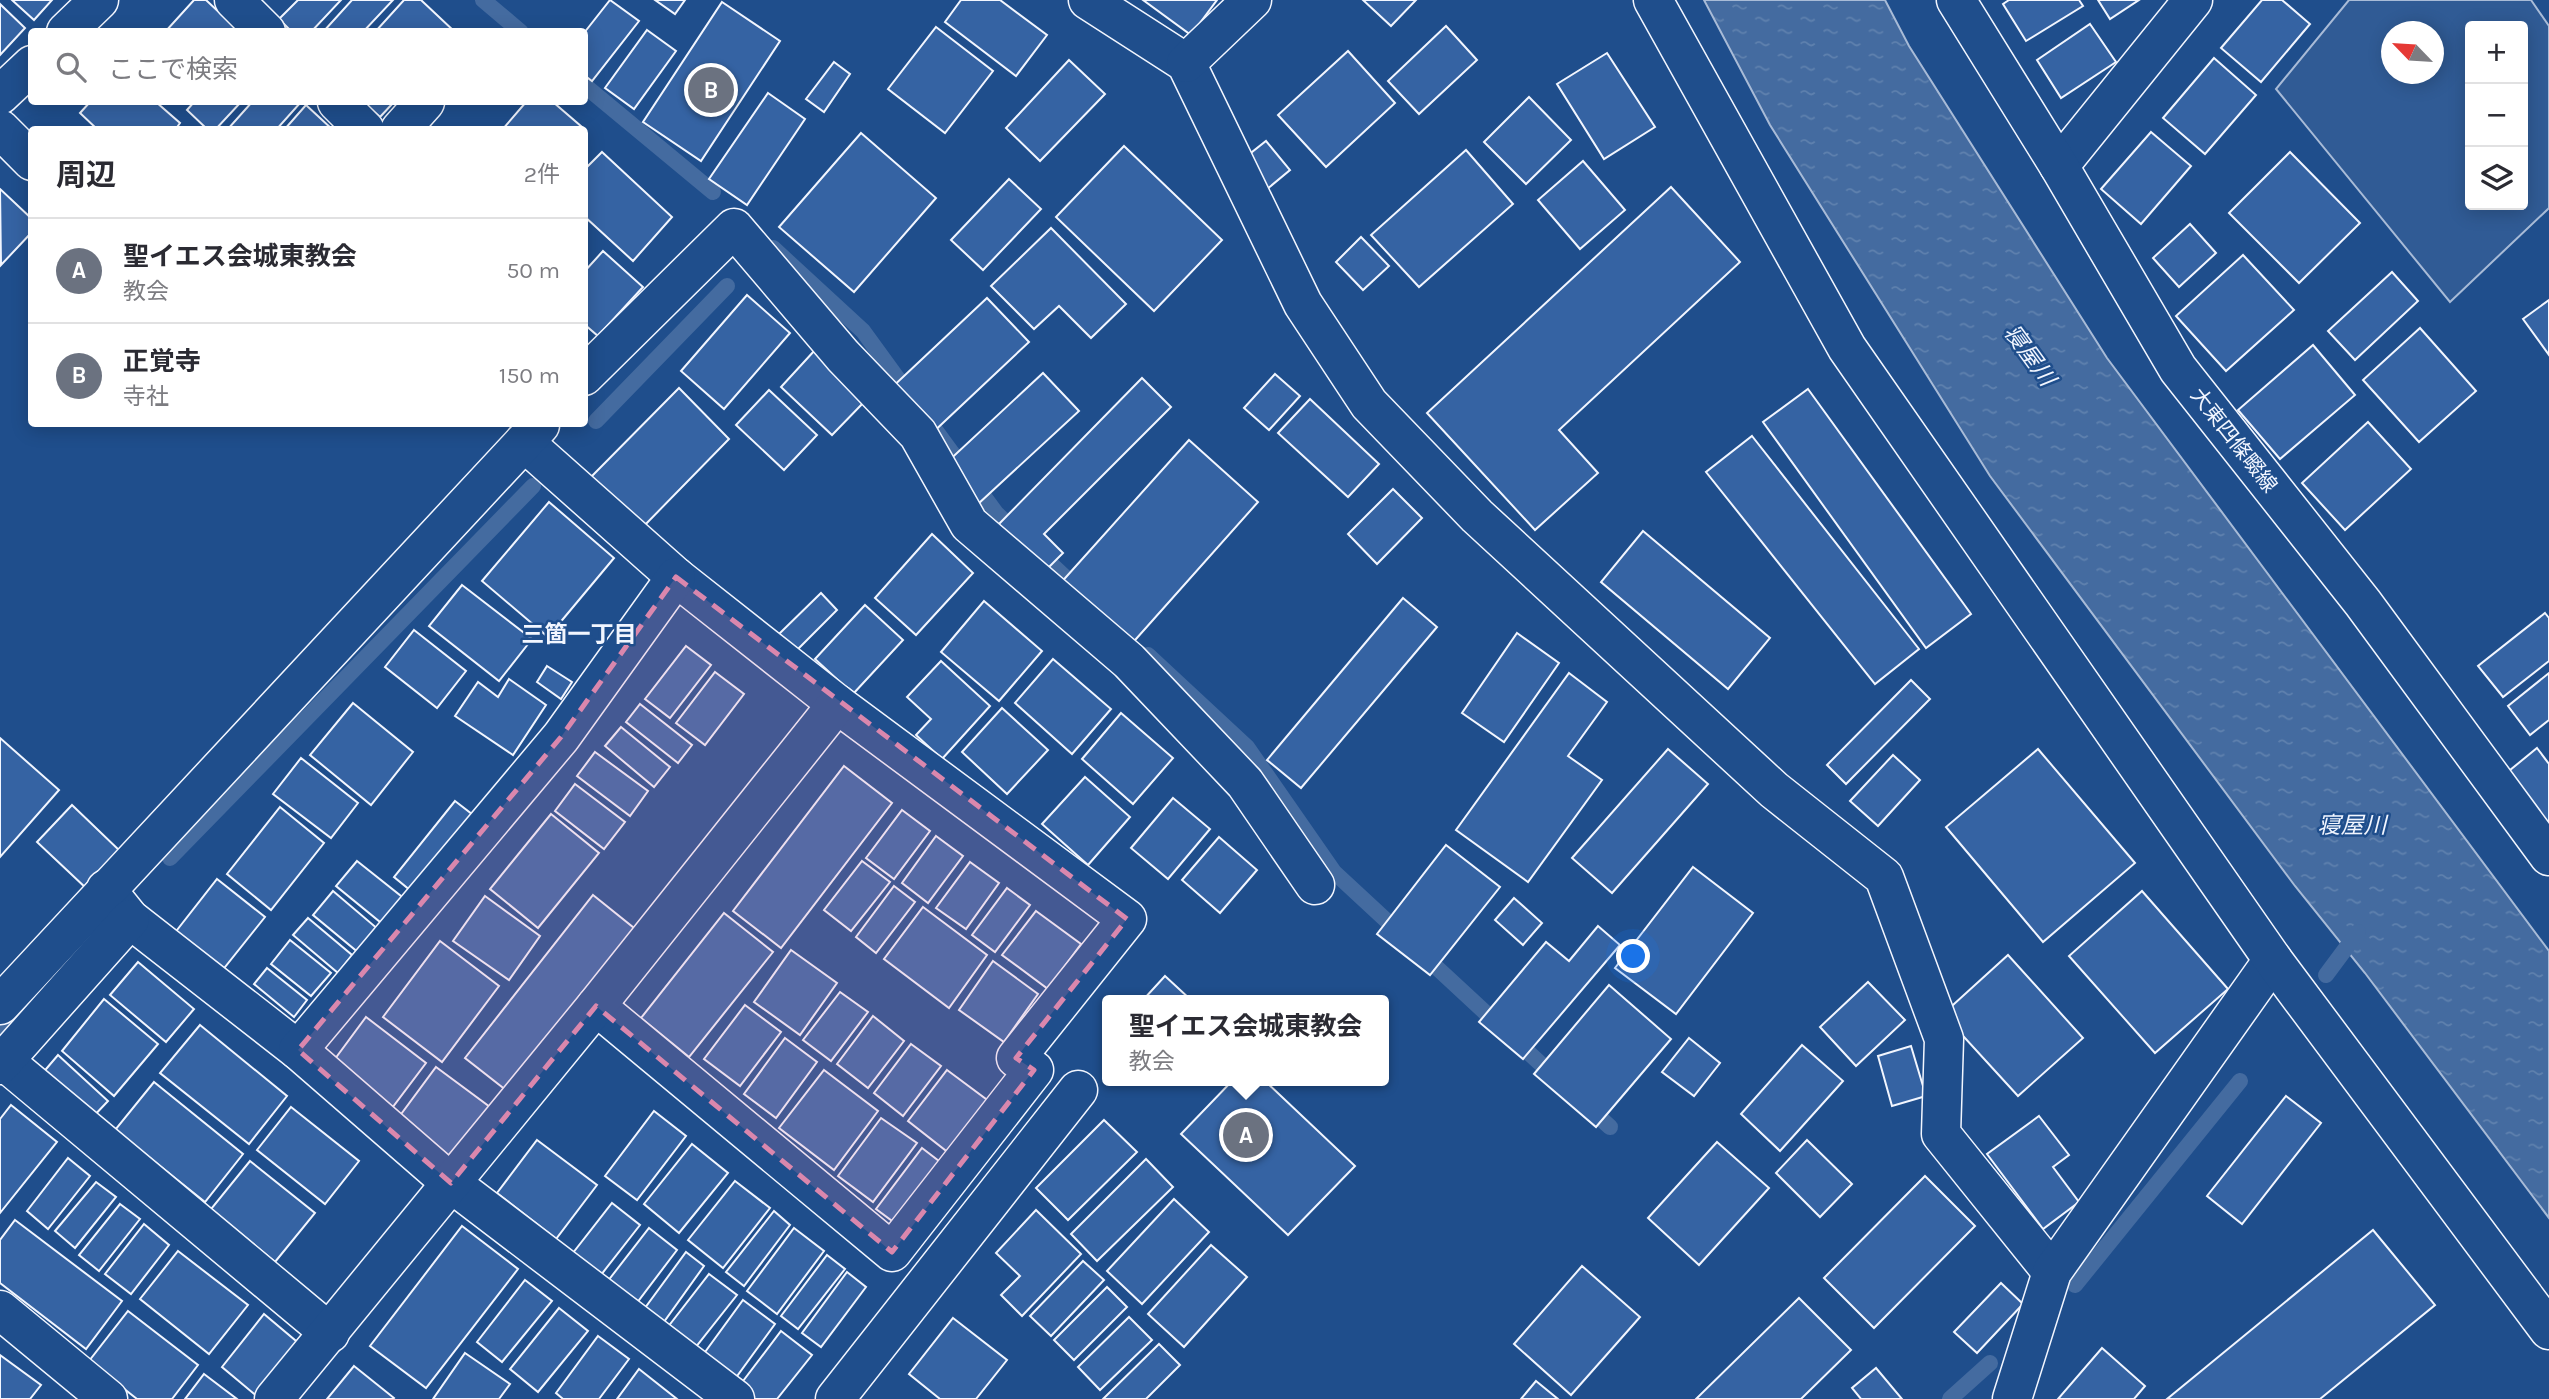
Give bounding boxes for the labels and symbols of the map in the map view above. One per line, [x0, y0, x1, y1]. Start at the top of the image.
north arrow [2381, 21, 2444, 84]
pin: B [688, 64, 734, 116]
water label: 寝屋川 [1998, 319, 2063, 394]
street label: 大東四條畷線 [2186, 383, 2282, 497]
district label: 三箇一丁目 [522, 621, 637, 648]
water label: 寝屋川 [2318, 812, 2390, 839]
your location [1616, 939, 1650, 973]
pin: A [1223, 1109, 1269, 1161]

